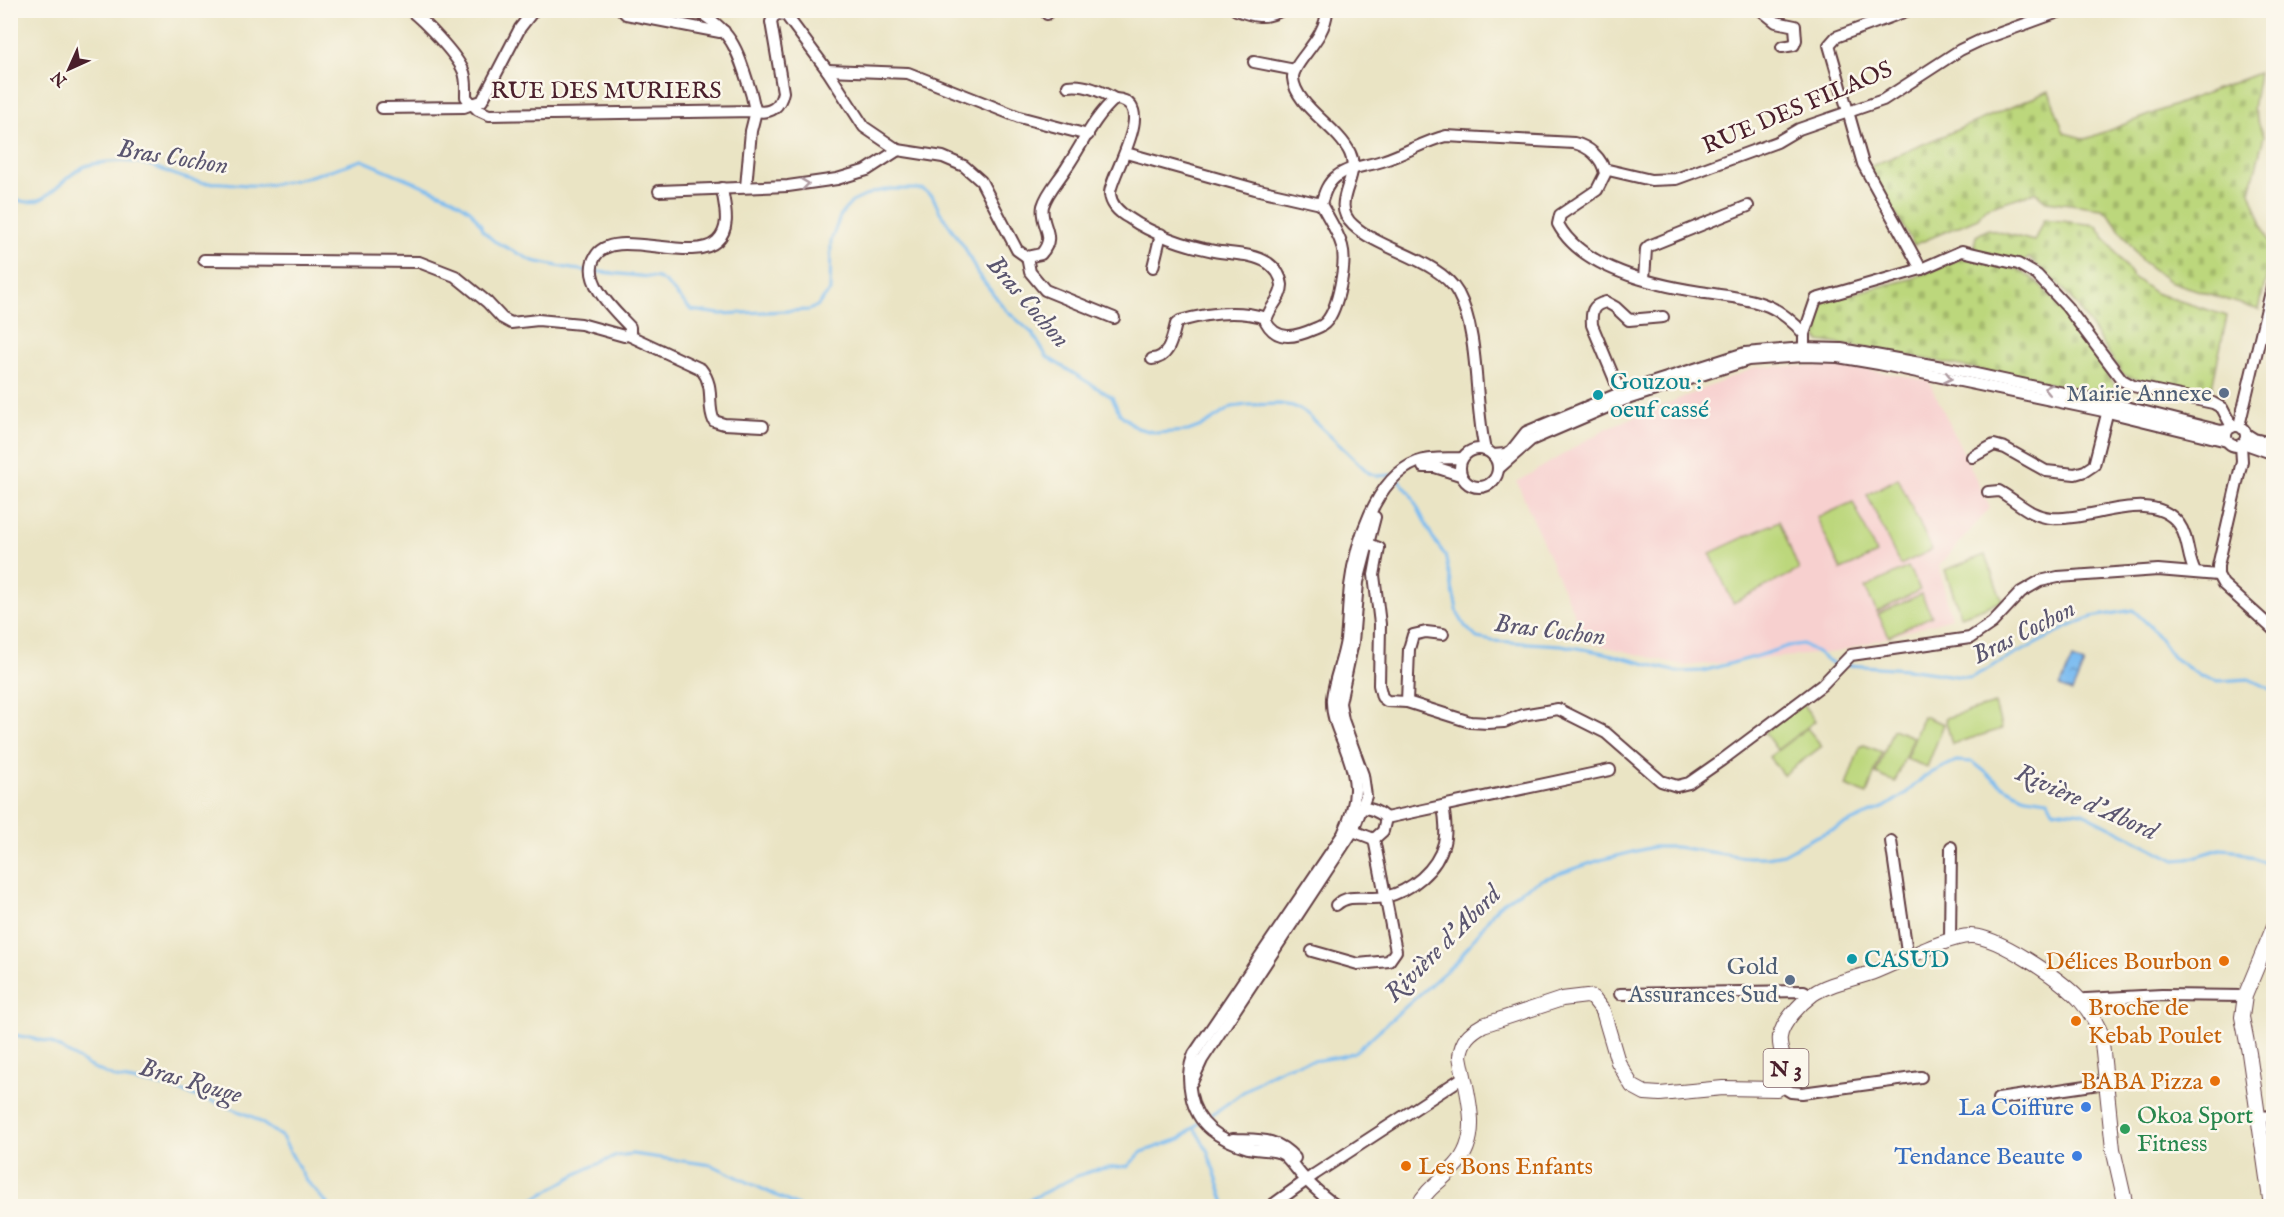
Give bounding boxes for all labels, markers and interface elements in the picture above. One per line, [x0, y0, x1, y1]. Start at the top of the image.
north arrow [39, 39, 99, 99]
street label: RUE DES FILAOS [1698, 54, 1897, 162]
text: N [48, 66, 72, 91]
street label: RUE DES MURIERS [491, 76, 722, 107]
water label: Bras Cochon [115, 132, 231, 183]
one-way arrow [800, 178, 809, 190]
water label: Bras Cochon [979, 249, 1077, 355]
place label: Gouzou : oeuf cassé [1610, 367, 1709, 426]
one-way arrow [1943, 371, 1953, 384]
place label: Mairie Annexe [2066, 379, 2212, 410]
one-way arrow [2043, 384, 2053, 397]
marker: Mairie Annexe [2217, 386, 2231, 400]
marker: Gouzou : oeuf cassé [1591, 388, 1605, 402]
water label: Bras Cochon [1966, 592, 2081, 672]
water label: Bras Cochon [1492, 607, 1607, 654]
water label: Rivière d'Abord [2010, 756, 2164, 849]
water label: Rivière d'Abord [1378, 877, 1510, 1010]
place label: CASUD [1864, 945, 1949, 976]
place label: Délices Bourbon [2045, 947, 2212, 978]
place label: Gold Assurances Sud [1627, 952, 1778, 1011]
marker: CASUD [1845, 952, 1859, 966]
marker: Délices Bourbon [2217, 954, 2231, 968]
marker: Gold Assurances Sud [1783, 973, 1797, 987]
place label: Broche de Kebab Poulet [2088, 993, 2222, 1052]
marker: Broche de Kebab Poulet [2069, 1014, 2083, 1028]
road number: N 3 [1764, 1049, 1808, 1087]
water label: Bras Rouge [135, 1051, 246, 1113]
place label: BABA Pizza [2081, 1067, 2204, 1098]
marker: BABA Pizza [2208, 1074, 2222, 1088]
place label: La Coiffure [1958, 1093, 2074, 1124]
marker: La Coiffure [2079, 1100, 2093, 1114]
place label: Okoa Sport Fitness [2137, 1101, 2253, 1160]
marker: Okoa Sport Fitness [2118, 1122, 2132, 1136]
place label: Tendance Beaute [1894, 1142, 2065, 1173]
marker: Tendance Beaute [2070, 1149, 2084, 1163]
place label: Les Bons Enfants [1418, 1152, 1593, 1183]
marker: Les Bons Enfants [1399, 1159, 1413, 1173]

